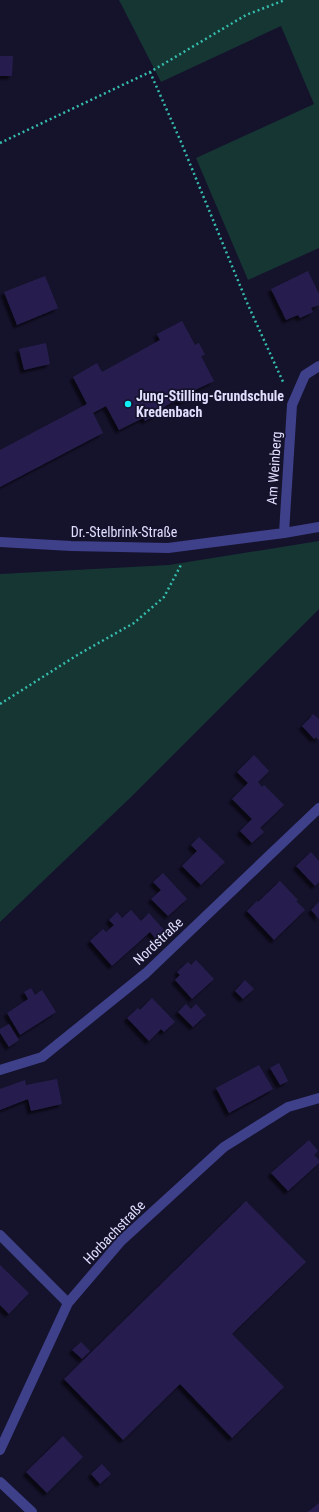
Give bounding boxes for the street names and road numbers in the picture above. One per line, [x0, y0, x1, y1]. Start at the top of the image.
street label: Am Weinberg [263, 431, 285, 505]
street label: Dr.-Stelbrink-Straße [71, 524, 178, 540]
street label: Nordstraße [130, 914, 186, 968]
street label: Horbachstraße [80, 1197, 149, 1267]

